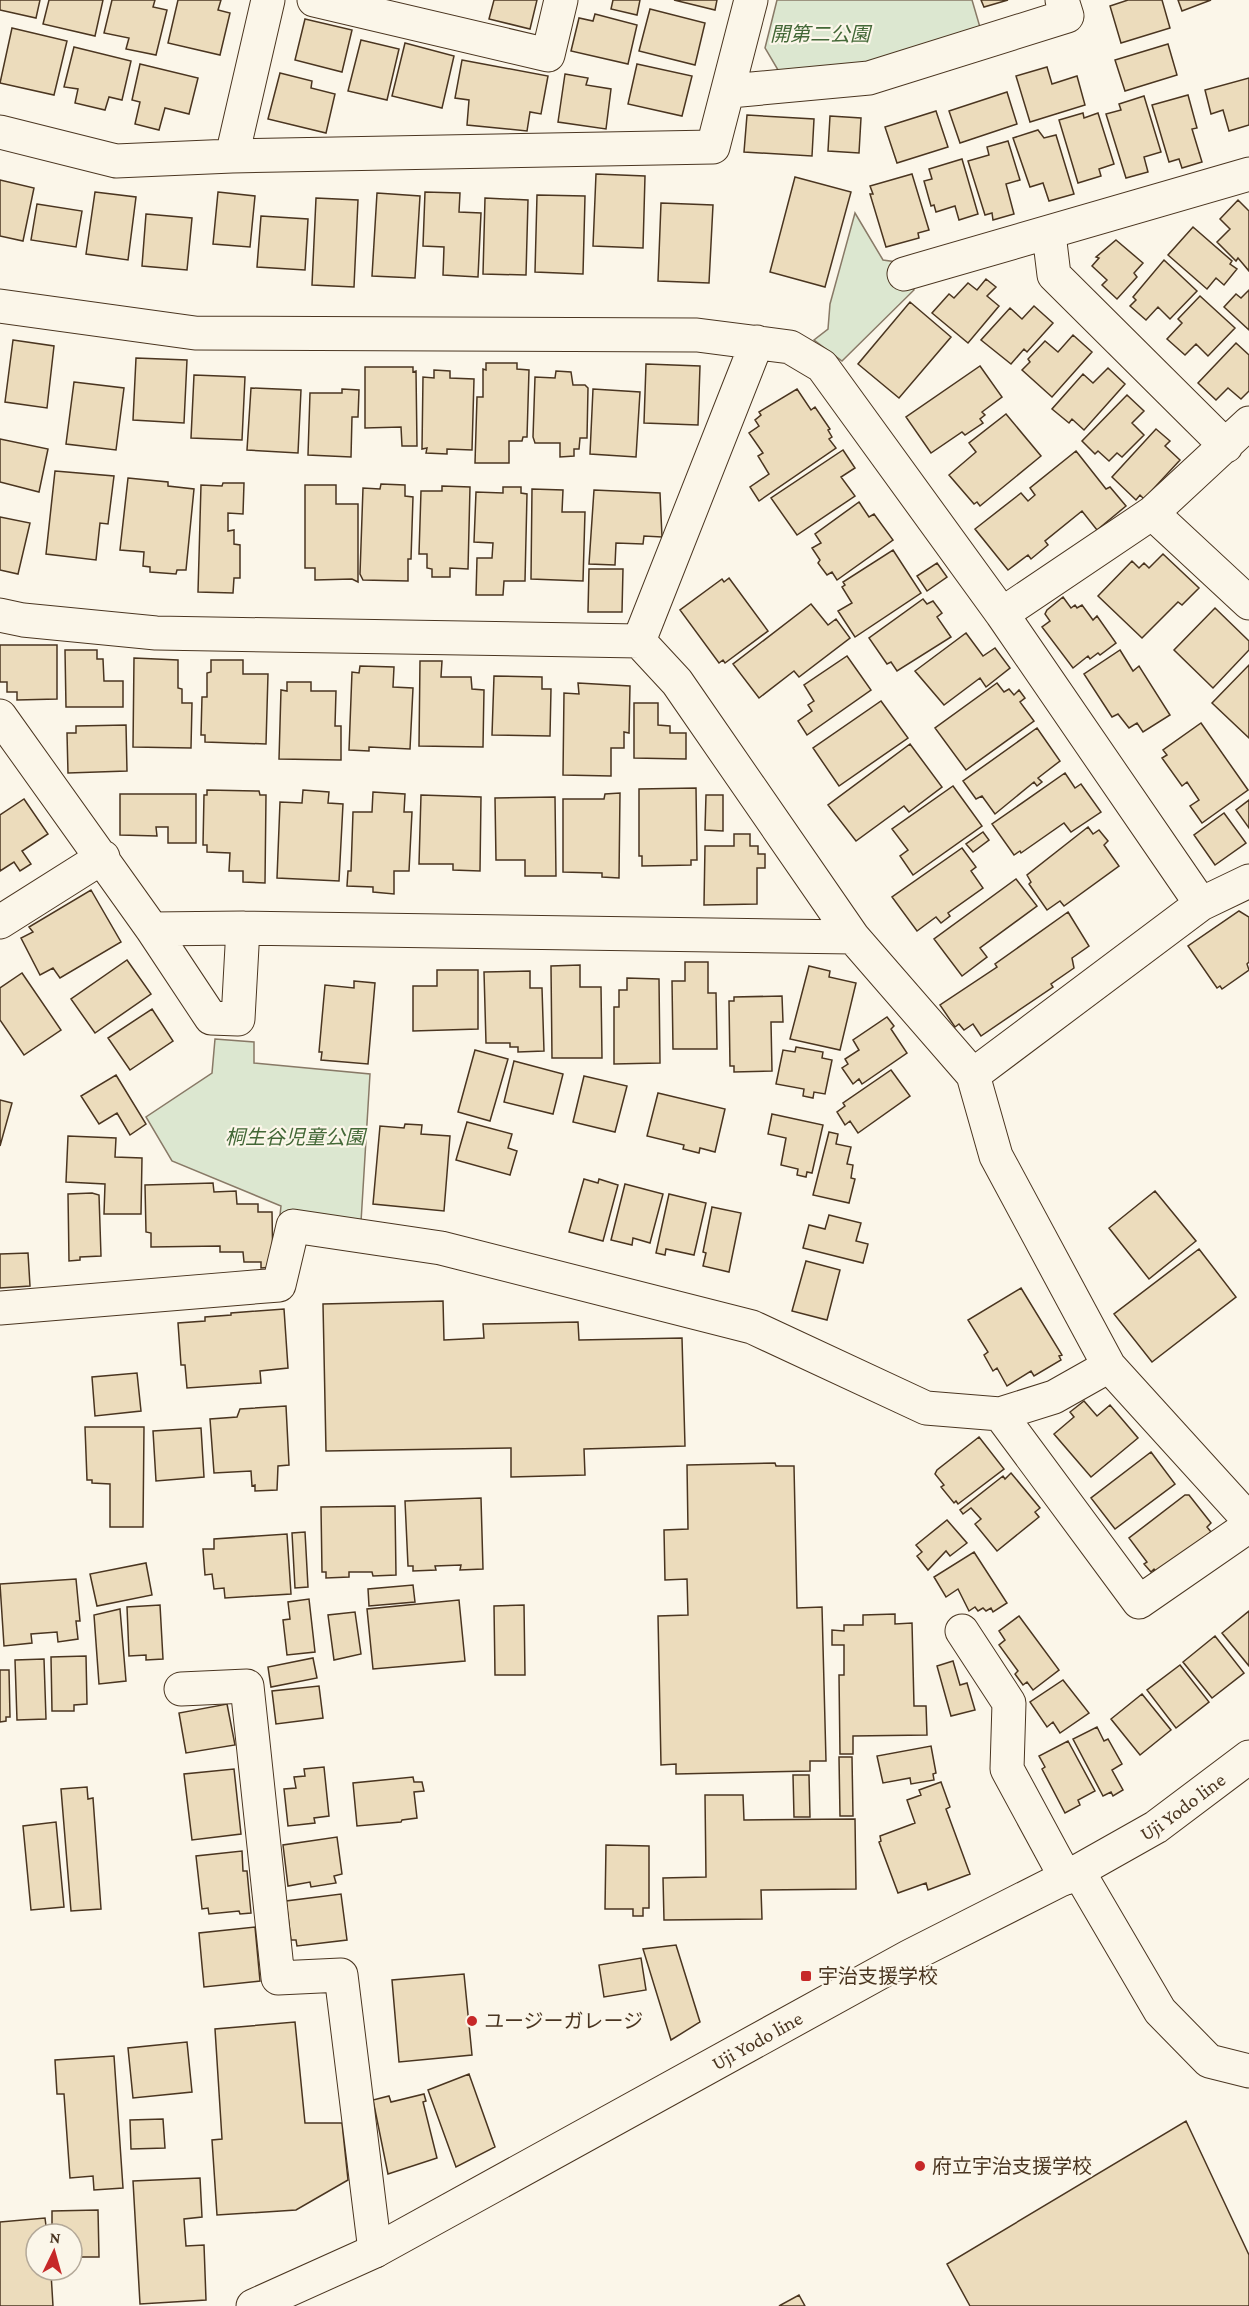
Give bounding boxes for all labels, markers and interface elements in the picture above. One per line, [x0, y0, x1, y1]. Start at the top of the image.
park label: 開第二公園 [770, 23, 873, 45]
park label: 桐生谷児童公園 [225, 1126, 368, 1148]
street label: Uji Yodo line [1136, 1768, 1229, 1845]
place label: 宇治支援学校 [818, 1965, 938, 1987]
marker: 宇治支援学校 [799, 1969, 813, 1983]
street label: Uji Yodo line [708, 2006, 806, 2074]
place label: ユージーガレージ [484, 2010, 643, 2032]
marker: ユージーガレージ [465, 2014, 479, 2028]
place label: 府立宇治支援学校 [932, 2155, 1092, 2177]
marker: 府立宇治支援学校 [913, 2159, 927, 2173]
north arrow [24, 2222, 84, 2282]
text: N [49, 2229, 62, 2247]

